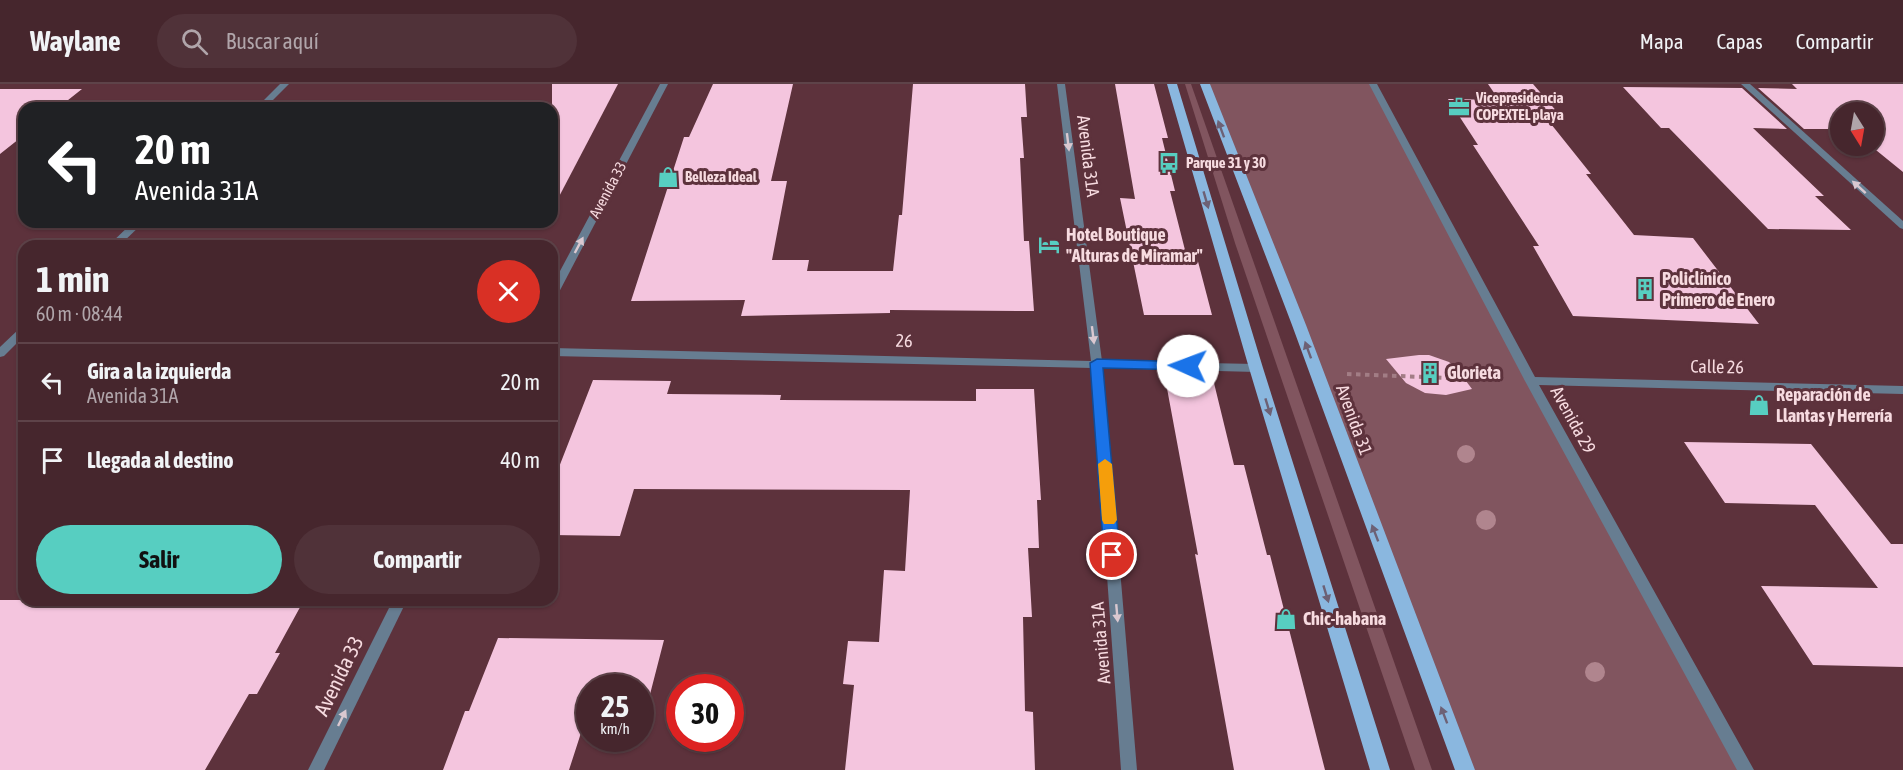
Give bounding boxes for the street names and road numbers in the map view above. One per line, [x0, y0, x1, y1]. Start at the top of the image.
street label: Avenida 31A [1073, 114, 1104, 198]
street label: Avenida 33 [586, 159, 629, 221]
street label: 26 [895, 330, 913, 351]
street label: Calle 26 [1690, 356, 1744, 377]
street label: Avenida 31 [1332, 382, 1377, 458]
street label: Avenida 29 [1546, 383, 1600, 457]
street label: Avenida 31A [1086, 601, 1115, 685]
street label: Avenida 33 [309, 632, 368, 719]

